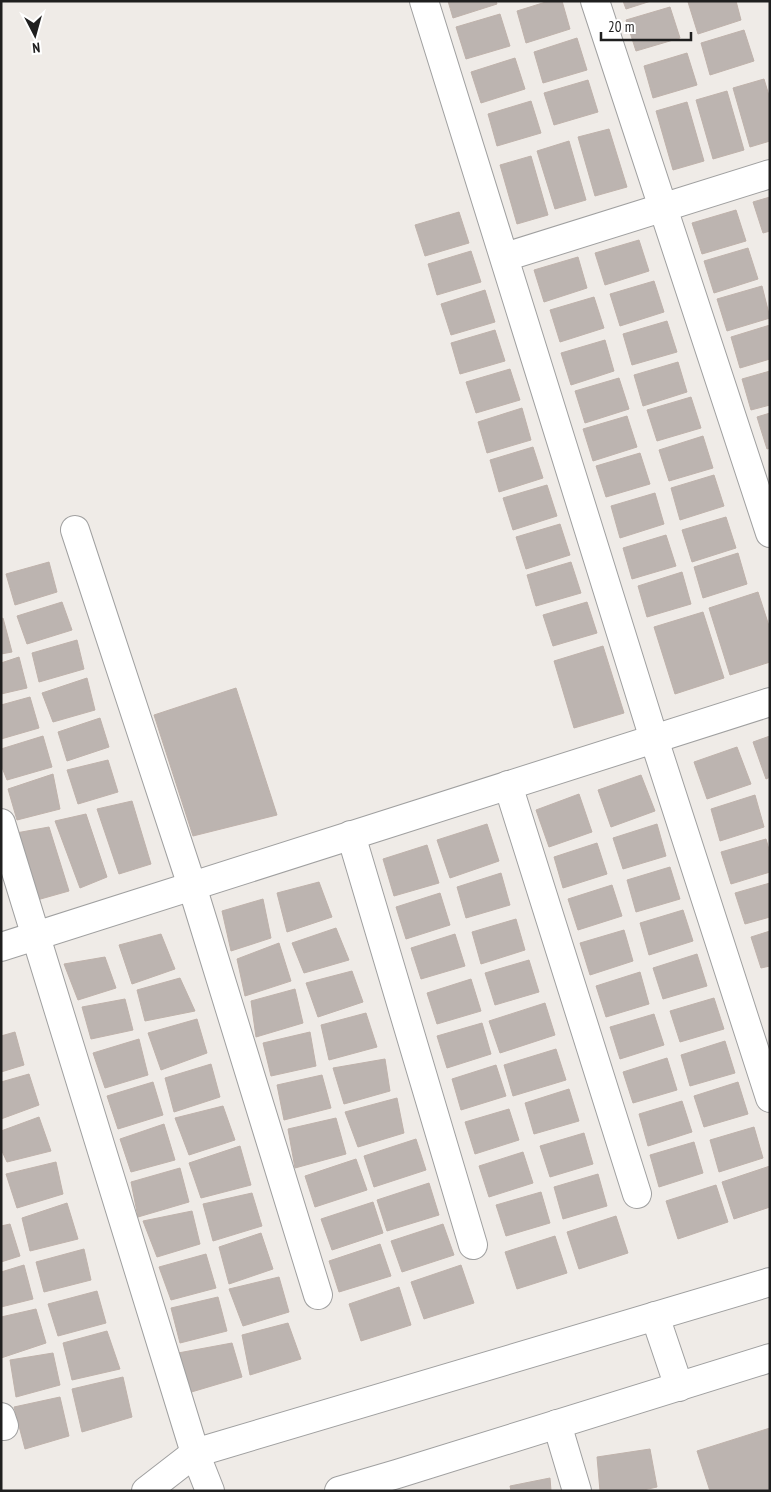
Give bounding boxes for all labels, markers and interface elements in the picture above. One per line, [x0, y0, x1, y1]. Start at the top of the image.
north arrow [10, 10, 60, 60]
scale bar [601, 10, 691, 42]
text: 20 m [608, 17, 634, 36]
text: N [32, 39, 41, 57]

